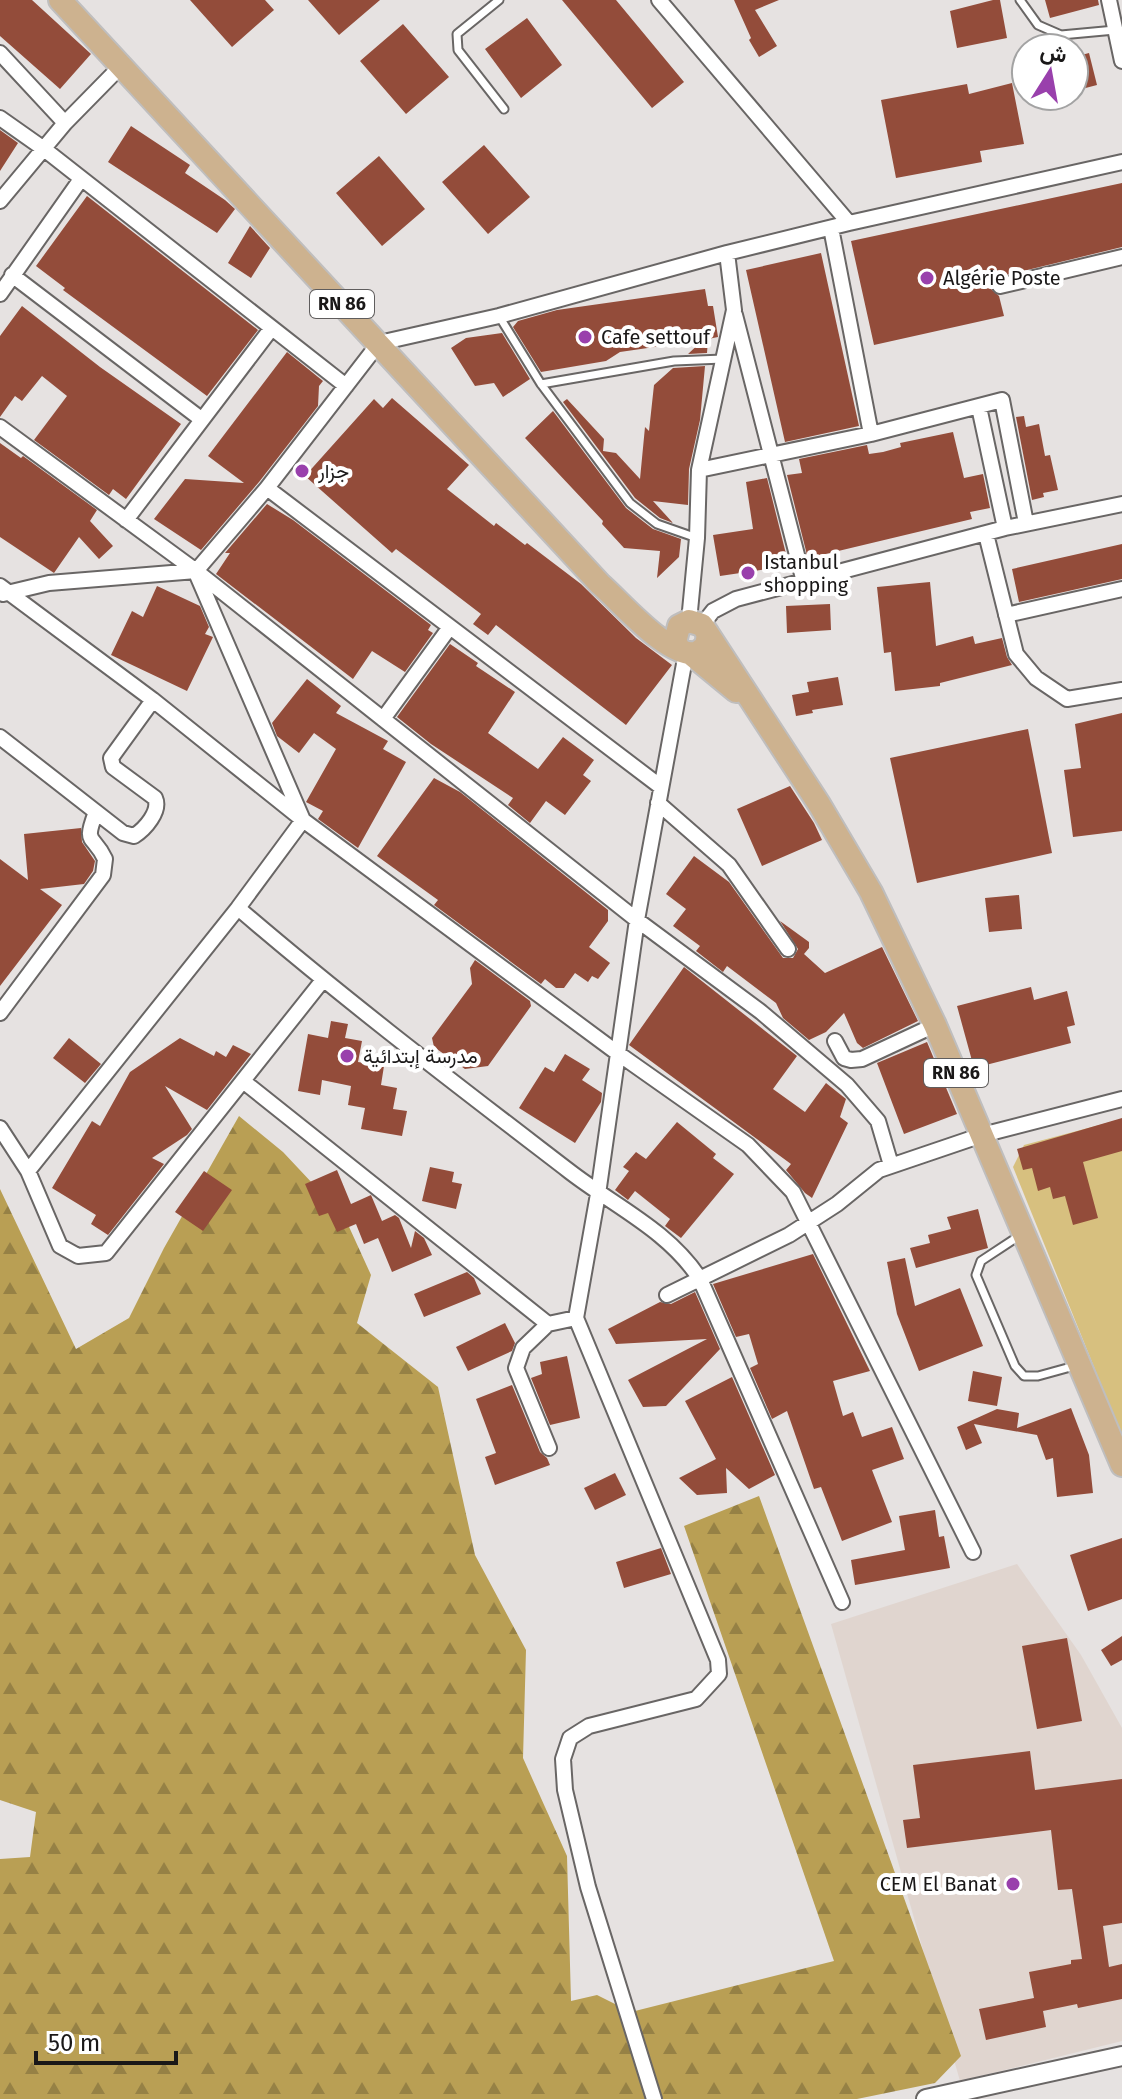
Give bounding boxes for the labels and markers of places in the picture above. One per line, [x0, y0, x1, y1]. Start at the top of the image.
place label: Algérie Poste [943, 266, 1061, 290]
marker: Algérie Poste [918, 269, 936, 287]
place label: Cafe settouf [601, 325, 711, 349]
marker: Cafe settouf [576, 328, 594, 346]
place label: جزار [317, 459, 349, 484]
marker: جزار [293, 462, 311, 480]
place label: Istanbul shopping [764, 550, 849, 597]
marker: Istanbul shopping [739, 564, 757, 582]
place label: مدرسة إبتدائية [363, 1044, 478, 1069]
marker: مدرسة إبتدائية [338, 1047, 356, 1065]
place label: CEM El Banat [880, 1872, 998, 1896]
marker: CEM El Banat [1004, 1875, 1022, 1893]

